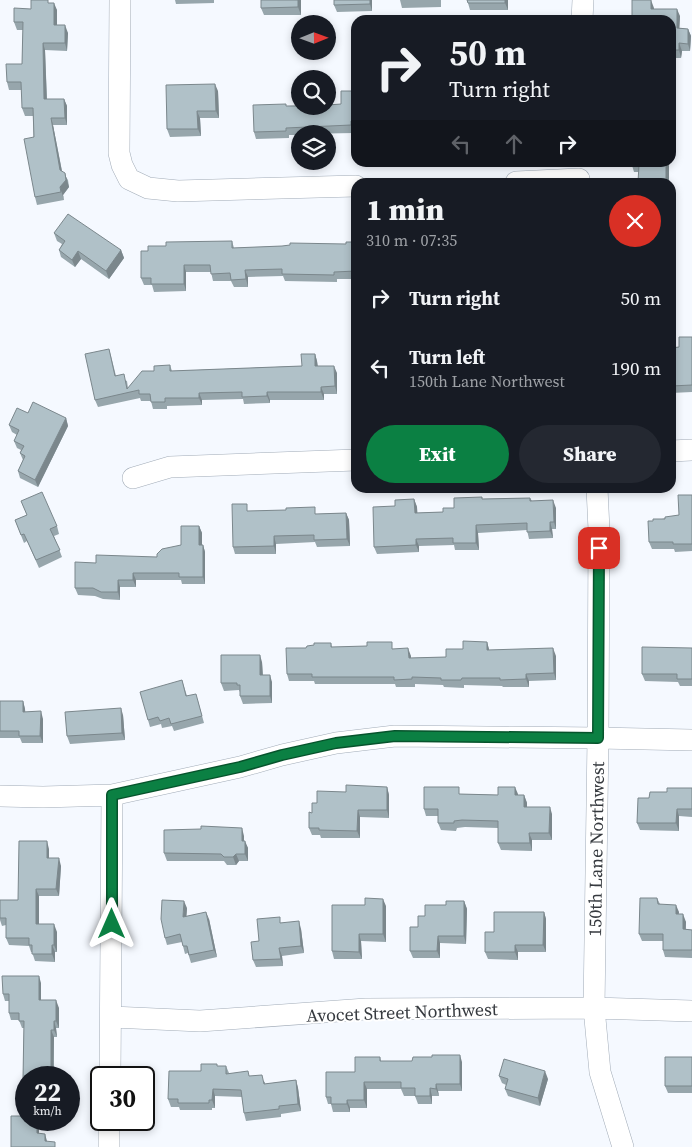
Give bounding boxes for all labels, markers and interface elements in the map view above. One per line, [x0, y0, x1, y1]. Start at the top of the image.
north arrow [291, 15, 336, 60]
map controls [291, 15, 336, 170]
text: 50 m [449, 29, 526, 77]
icon: right [366, 35, 431, 100]
button: search [291, 70, 336, 115]
text: Turn right [449, 74, 550, 104]
button: layers [291, 125, 336, 170]
icon: left [447, 130, 475, 158]
icon: ahead [500, 130, 528, 158]
icon: right [553, 130, 581, 158]
text: 1 min [366, 189, 444, 230]
button: close [609, 195, 661, 247]
text: 310 m · 07:35 [366, 229, 457, 251]
icon: right [366, 284, 394, 312]
text: Turn right [409, 285, 500, 311]
text: 50 m [620, 285, 661, 311]
text: Turn left [409, 344, 485, 370]
icon: left [366, 354, 394, 382]
text: 190 m [611, 355, 661, 381]
text: 150th Lane Northwest [409, 370, 565, 392]
button: Exit [366, 425, 509, 483]
button: Share [519, 425, 661, 483]
pin [578, 527, 620, 569]
icon: arrive [585, 534, 613, 562]
street label: 150th Lane Northwest [582, 761, 610, 937]
position arrow [85, 897, 137, 949]
street label: Avocet Street Northwest [306, 996, 498, 1028]
speed limit sign: 30 [90, 1066, 155, 1131]
text: 22 [34, 1075, 61, 1109]
text: km/h [33, 1103, 62, 1119]

